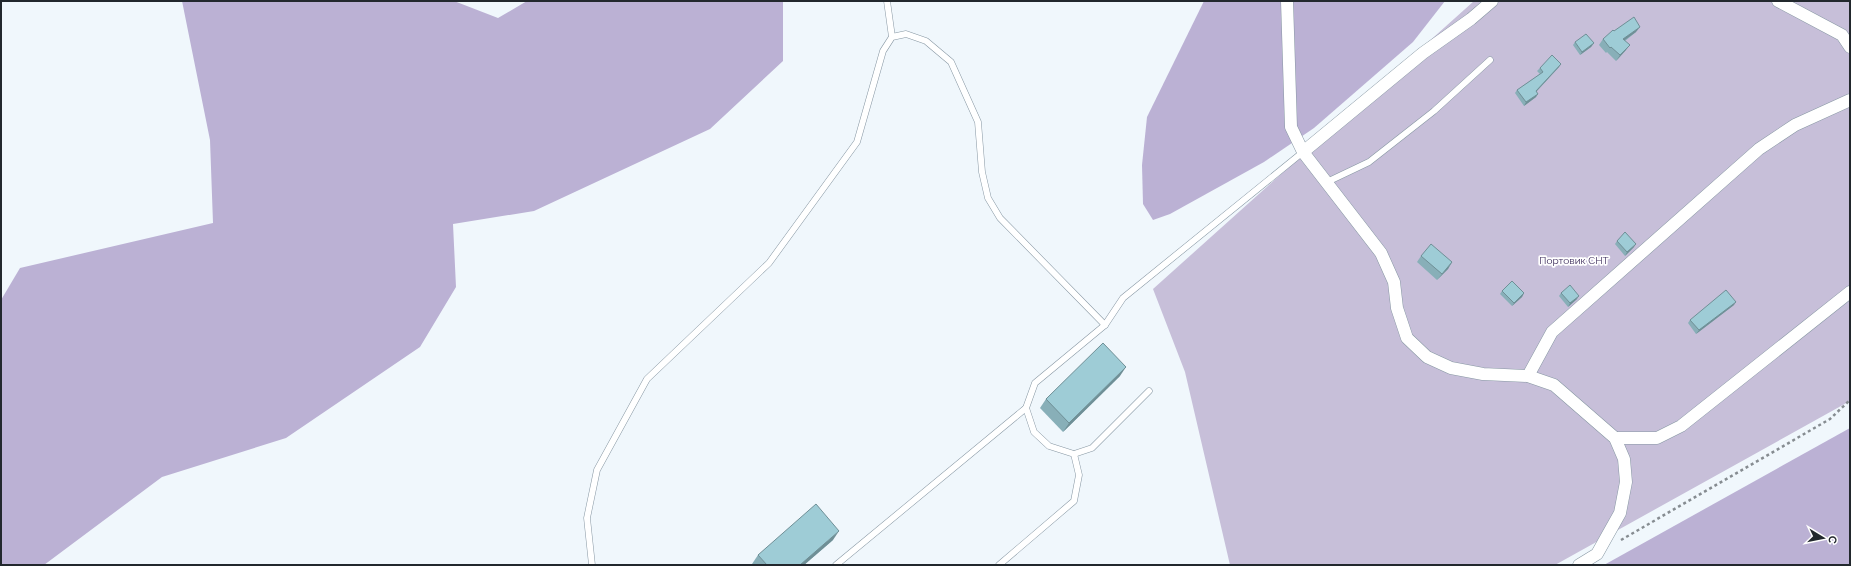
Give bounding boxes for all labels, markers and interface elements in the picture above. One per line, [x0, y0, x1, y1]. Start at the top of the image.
park label: Портовик СНТ [1539, 255, 1609, 266]
north arrow [1803, 518, 1843, 558]
text: С [1825, 535, 1839, 545]

